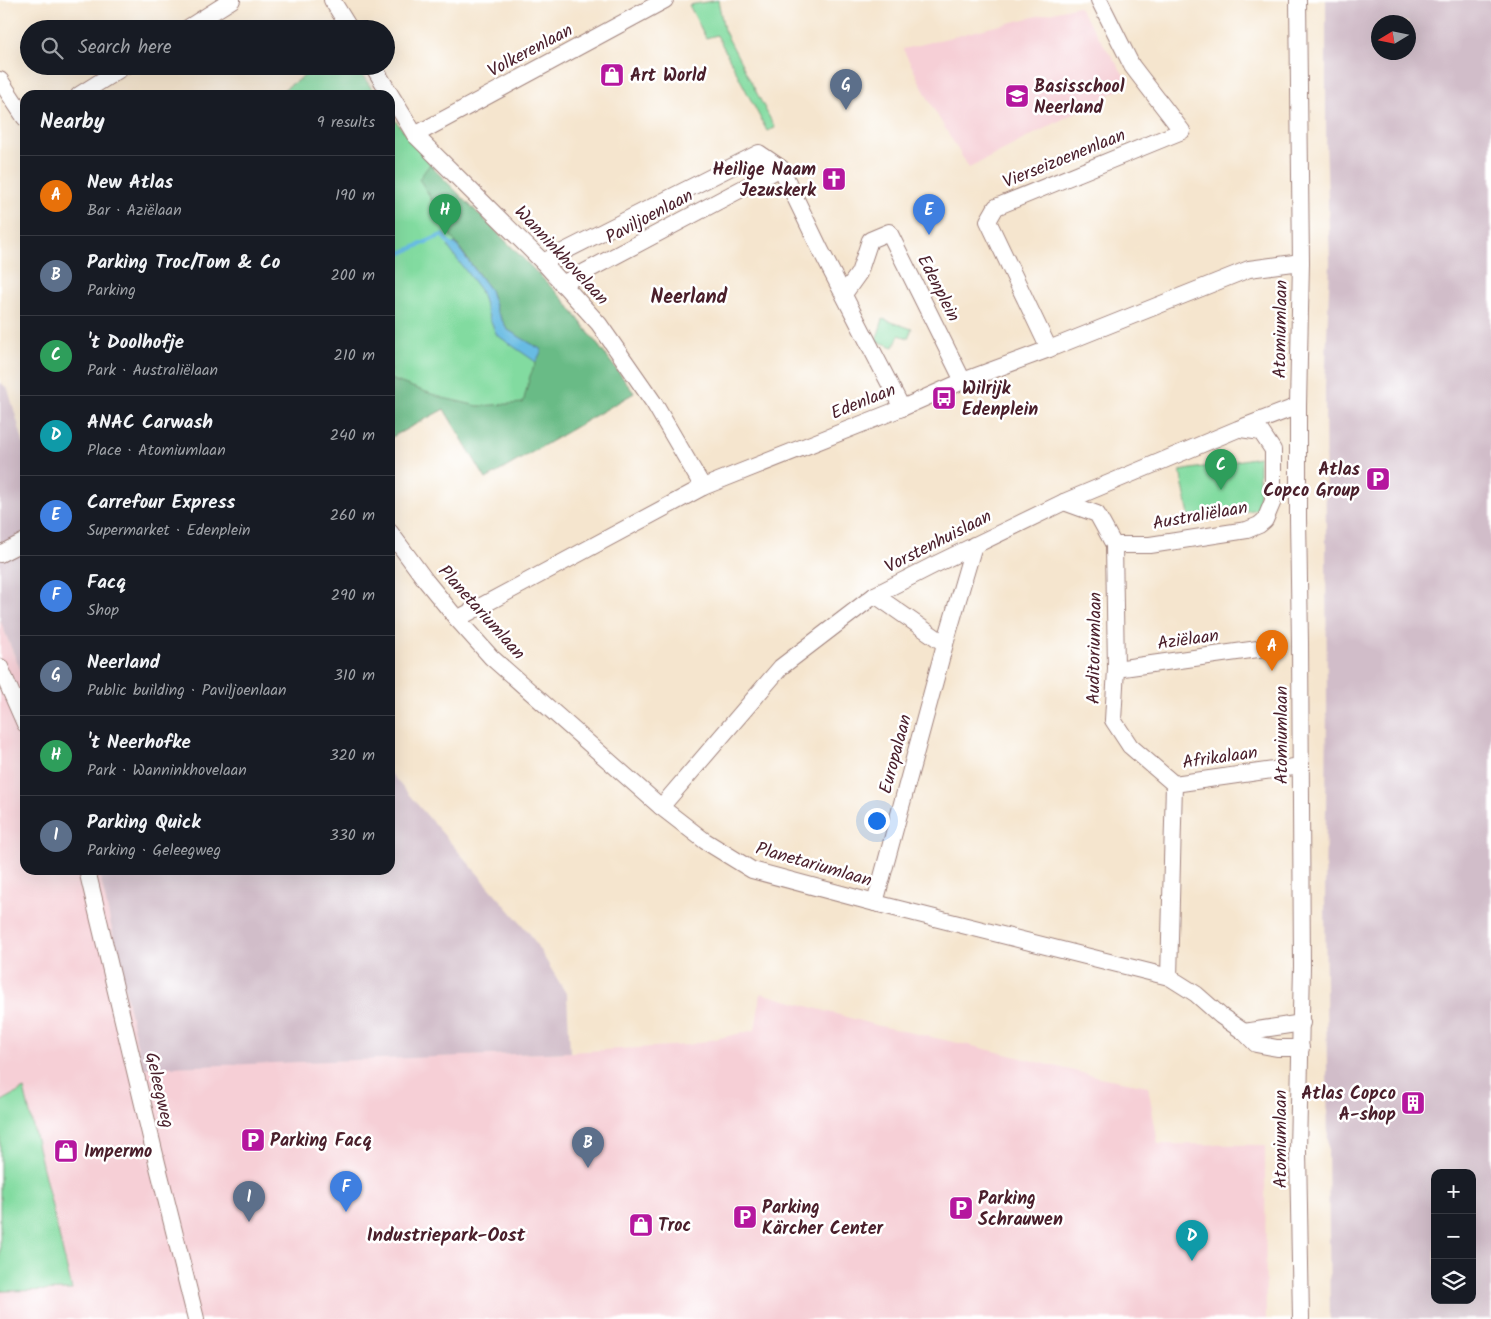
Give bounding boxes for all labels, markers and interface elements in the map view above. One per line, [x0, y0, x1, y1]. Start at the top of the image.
north arrow [1371, 15, 1416, 60]
street label: Volkerenlaan [483, 17, 579, 86]
search box [20, 20, 395, 75]
text: Search here [78, 33, 172, 63]
icon: search [38, 34, 66, 62]
shop icon: Art World [599, 62, 625, 88]
place label: Art World [630, 62, 707, 91]
pin: G [830, 69, 862, 110]
place label: Basisschool Neerland [1034, 73, 1125, 123]
school or university icon: Basisschool Neerland [1004, 83, 1030, 109]
text: Nearby [40, 106, 105, 139]
text: 9 results [317, 110, 375, 135]
street label: Vierseizoenenlaan [999, 122, 1130, 197]
place label: Heilige Naam Jezuskerk [713, 156, 817, 206]
church icon: Heilige Naam Jezuskerk [821, 166, 847, 192]
text: New Atlas [87, 168, 173, 198]
street label: Paviljoenlaan [601, 182, 699, 253]
text: A [51, 183, 61, 208]
text: 190 m [335, 183, 375, 208]
pin: H [429, 194, 461, 235]
pin: E [913, 194, 945, 235]
text: Bar · Aziëlaan [87, 198, 182, 223]
street label: Wanninkhovelaan [507, 199, 615, 313]
text: Parking Troc/Tom & Co [87, 248, 280, 278]
street label: Edenplein [908, 250, 967, 327]
text: B [51, 263, 61, 288]
text: 200 m [331, 263, 375, 288]
text: Parking [87, 278, 136, 303]
street label: Atomiumlaan [1266, 279, 1297, 379]
district label: Neerland [651, 282, 729, 314]
text: 't Doolhofje [87, 328, 184, 358]
text: C [51, 343, 61, 368]
text: 210 m [334, 343, 375, 368]
text: Park · Australiëlaan [87, 358, 218, 383]
place label: Wilrijk Edenplein [962, 375, 1038, 425]
street label: Edenlaan [827, 376, 901, 429]
bus stop icon: Wilrijk Edenplein [931, 385, 957, 411]
text: ANAC Carwash [87, 408, 213, 438]
text: D [51, 423, 61, 448]
text: 240 m [330, 423, 375, 448]
text: Place · Atomiumlaan [87, 438, 226, 463]
pin: C [1205, 449, 1237, 490]
place label: Atlas Copco Group [1263, 456, 1361, 506]
parking icon: Atlas Copco Group [1365, 466, 1391, 492]
text: Carrefour Express [87, 488, 235, 518]
street label: Australiëlaan [1150, 494, 1250, 539]
text: E [52, 503, 60, 528]
text: 260 m [330, 503, 375, 528]
street label: Vorstenhuislaan [880, 503, 997, 582]
text: Supermarket · Edenplein [87, 518, 251, 543]
street label: Planetariumlaan [430, 559, 532, 667]
text: Facq [87, 568, 126, 598]
text: F [52, 583, 60, 608]
text: 290 m [331, 583, 375, 608]
street label: Auditoriumlaan [1080, 592, 1111, 704]
text: Shop [87, 598, 119, 623]
street label: Aziëlaan [1156, 622, 1221, 659]
pin: A [1256, 630, 1288, 671]
text: Neerland [87, 648, 160, 678]
text: G [51, 663, 61, 688]
text: 310 m [334, 663, 375, 688]
text: Public building · Paviljoenlaan [87, 678, 287, 703]
street label: Atomiumlaan [1268, 686, 1297, 784]
street label: Europalaan [872, 711, 921, 797]
text: 't Neerhofke [87, 728, 191, 758]
street label: Afrikalaan [1181, 739, 1260, 778]
text: H [51, 743, 61, 768]
text: 320 m [329, 743, 375, 768]
text: Park · Wanninkhovelaan [87, 758, 247, 783]
text: Parking Quick [87, 808, 201, 838]
your location [864, 808, 890, 834]
text: I [54, 823, 58, 848]
text: 330 m [330, 823, 375, 848]
street label: Planetariumlaan [752, 835, 875, 896]
text: Parking · Geleegweg [87, 838, 221, 863]
street label: Geleegweg [136, 1050, 181, 1131]
place label: Atlas Copco A-shop [1301, 1080, 1396, 1130]
street label: Atomiumlaan [1267, 1090, 1296, 1188]
building icon: Atlas Copco A-shop [1400, 1090, 1426, 1116]
parking icon: Parking Facq [240, 1127, 266, 1153]
place label: Parking Facq [270, 1127, 372, 1156]
pin: B [572, 1127, 604, 1168]
shop icon: Impermo [53, 1138, 79, 1164]
place label: Impermo [84, 1138, 152, 1167]
map controls [1431, 1169, 1476, 1304]
button: + [1431, 1169, 1476, 1214]
pin: F [330, 1171, 362, 1212]
pin: I [233, 1181, 265, 1222]
place label: Parking Schrauwen [978, 1185, 1063, 1235]
place label: Parking Kärcher Center [762, 1194, 885, 1244]
parking icon: Parking Schrauwen [948, 1195, 974, 1221]
parking icon: Parking Kärcher Center [732, 1204, 758, 1230]
shop icon: Troc [628, 1212, 654, 1238]
place label: Troc [658, 1212, 691, 1241]
button: − [1431, 1214, 1476, 1259]
pin: D [1176, 1220, 1208, 1261]
district label: Industriepark-Oost [367, 1221, 526, 1251]
button: layers [1431, 1259, 1476, 1304]

